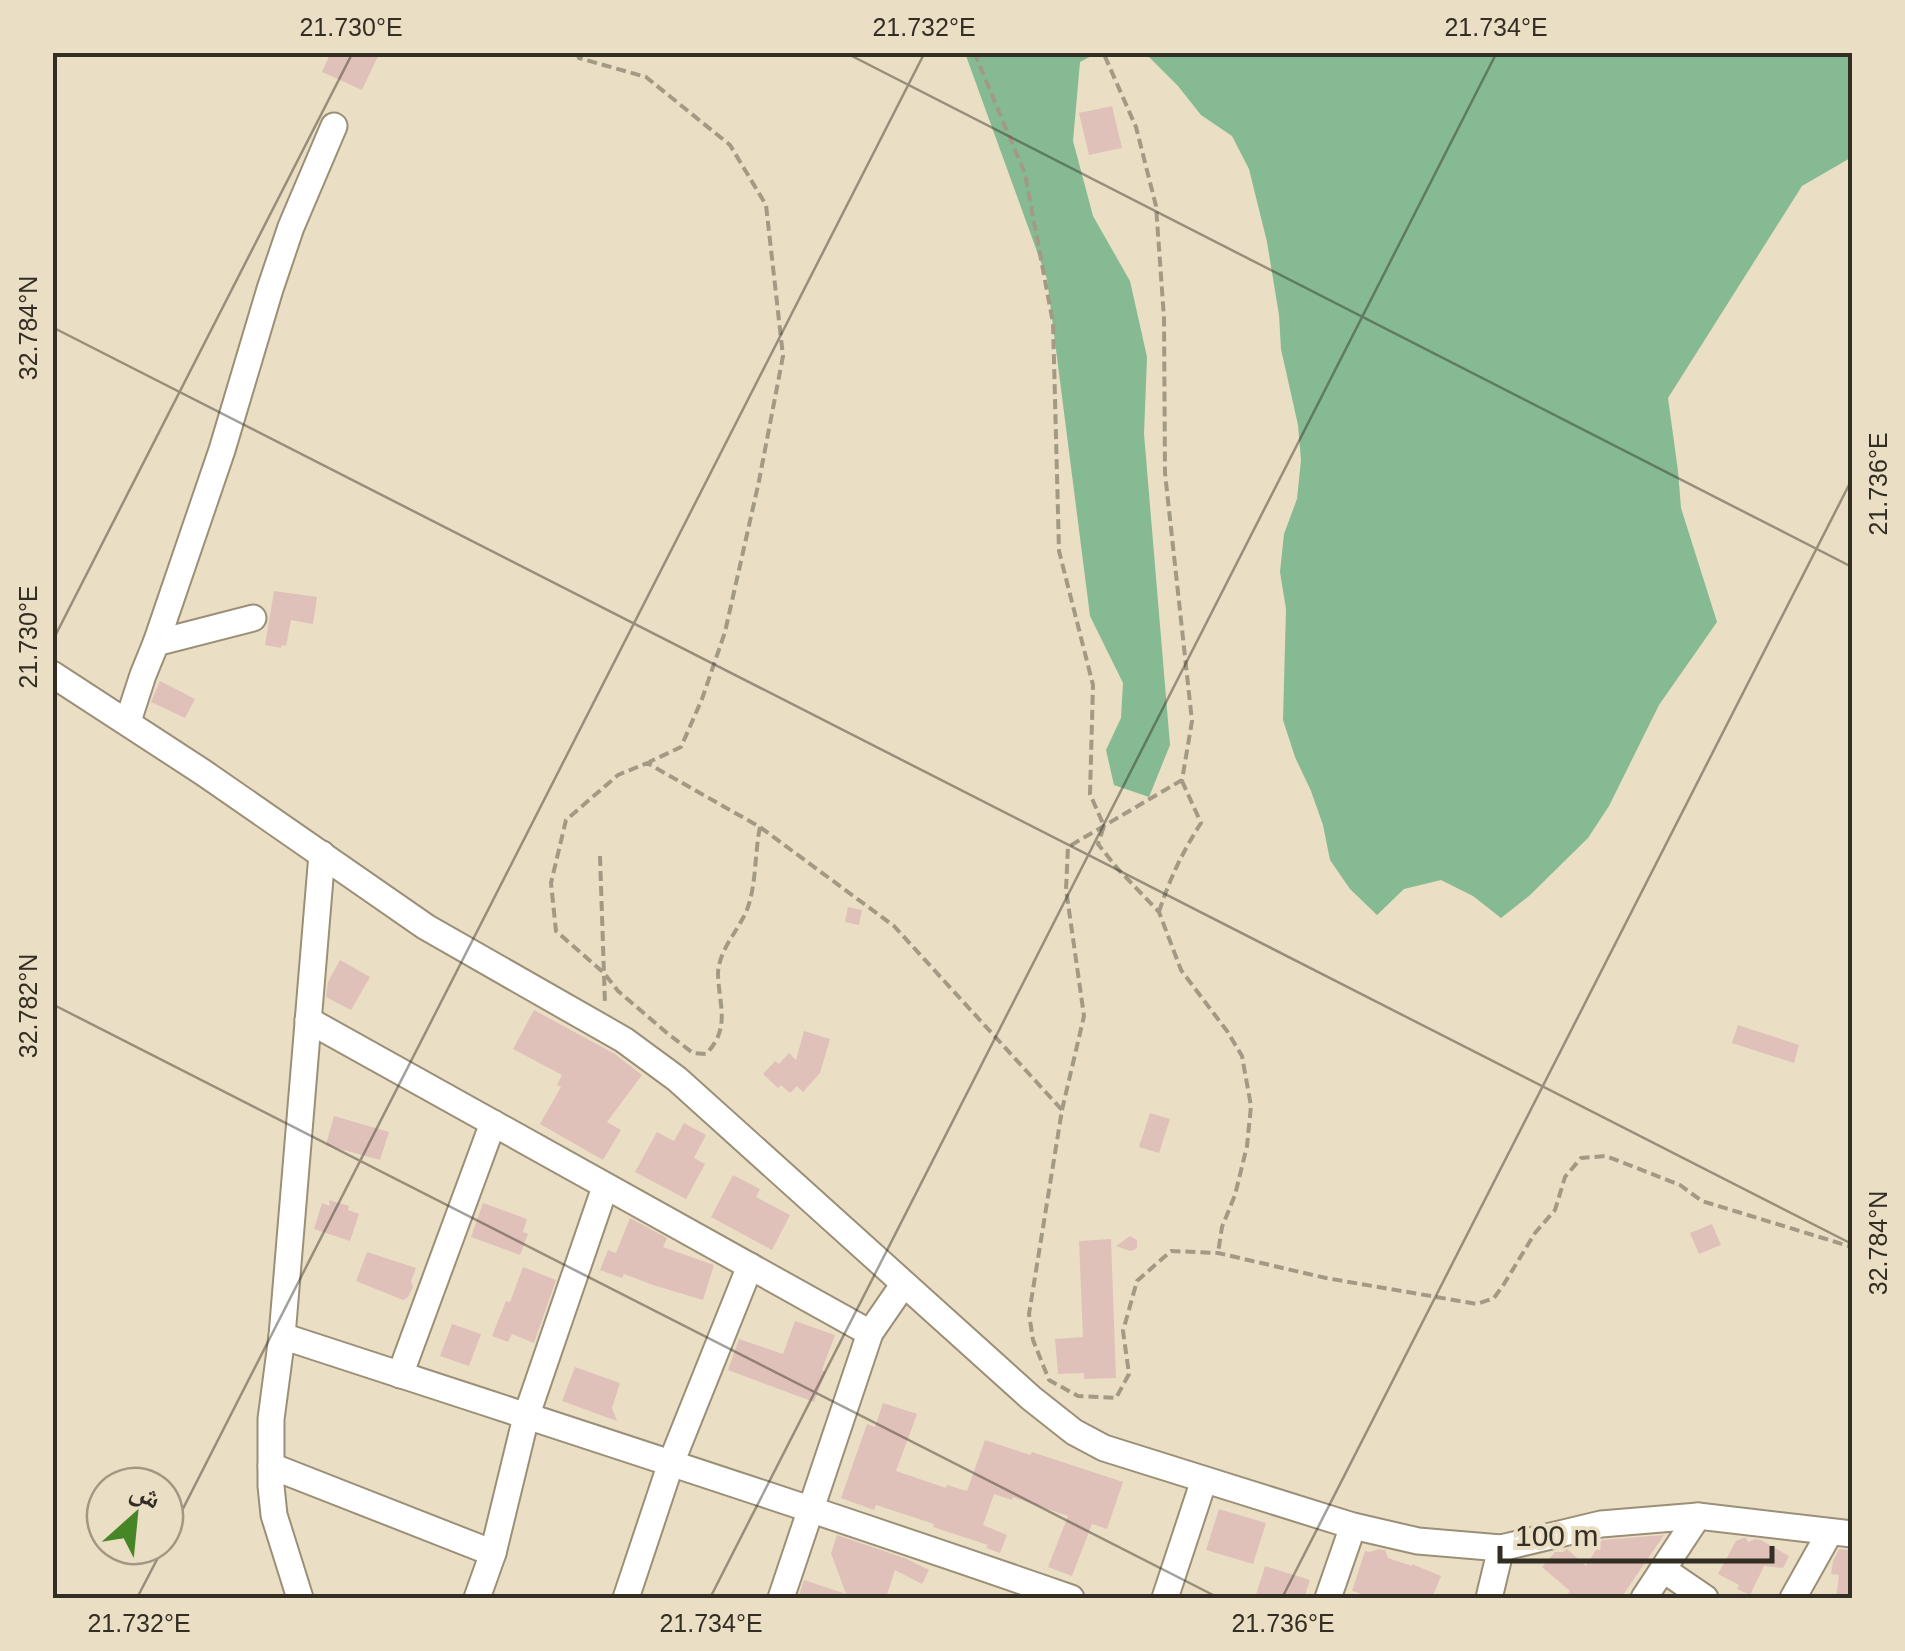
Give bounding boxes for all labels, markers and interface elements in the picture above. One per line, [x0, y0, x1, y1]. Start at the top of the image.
text: 21.730°E [299, 13, 403, 41]
text: 21.732°E [872, 13, 976, 41]
text: 21.734°E [1444, 13, 1548, 41]
text: 32.784°N [14, 276, 42, 380]
text: 21.736°E [1864, 432, 1892, 536]
text: 21.730°E [14, 585, 42, 689]
text: 32.782°N [14, 954, 42, 1058]
text: 32.784°N [1864, 1191, 1892, 1295]
north arrow [85, 1466, 185, 1566]
text: ش [125, 1474, 166, 1516]
scale bar [1500, 1501, 1772, 1563]
text: 100 m [1515, 1519, 1598, 1552]
text: 21.732°E [87, 1609, 191, 1637]
text: 21.734°E [659, 1609, 763, 1637]
text: 21.736°E [1231, 1609, 1335, 1637]

